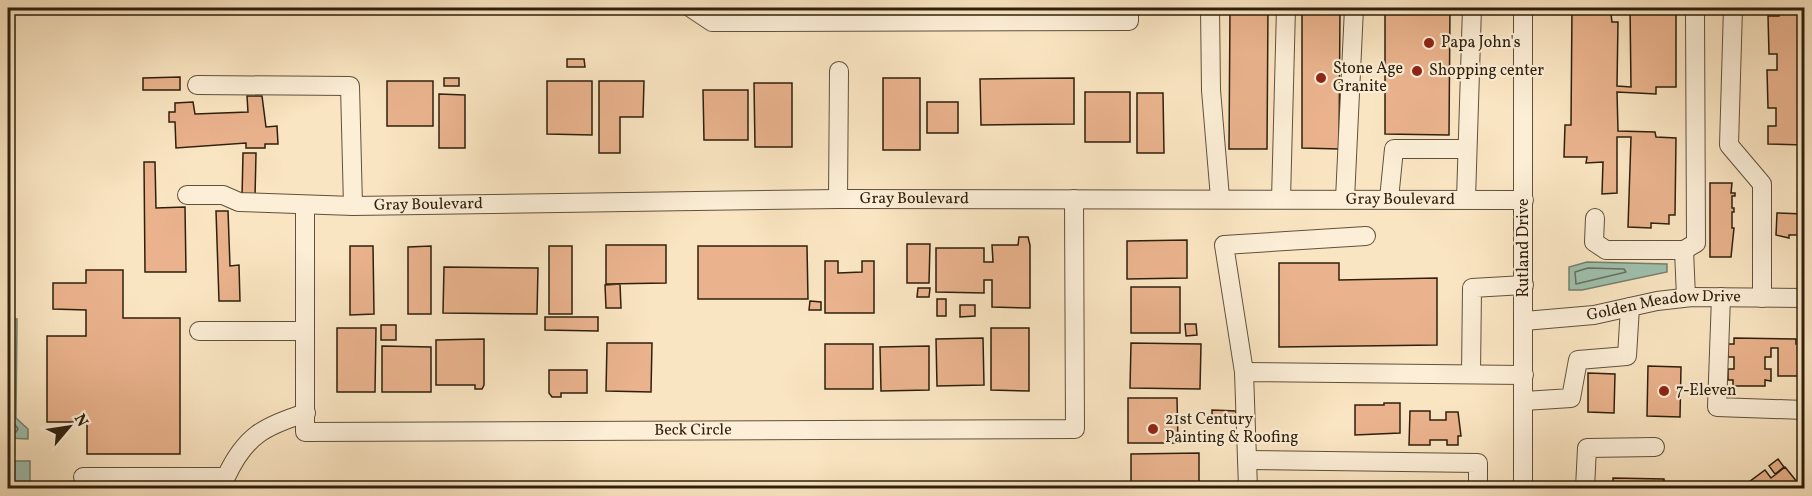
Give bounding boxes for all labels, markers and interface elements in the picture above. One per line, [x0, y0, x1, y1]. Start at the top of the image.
place label: Papa John's [1441, 32, 1521, 54]
marker: Papa John's [1422, 36, 1436, 50]
place label: Stone Age Granite [1333, 58, 1403, 98]
place label: Shopping center [1429, 60, 1544, 82]
marker: Shopping center [1410, 64, 1424, 78]
marker: Stone Age Granite [1314, 71, 1328, 85]
street label: Gray Boulevard [860, 188, 969, 210]
street label: Gray Boulevard [1346, 189, 1455, 211]
street label: Gray Boulevard [374, 193, 483, 217]
street label: Rutland Drive [1513, 198, 1535, 298]
street label: Golden Meadow Drive [1586, 286, 1741, 327]
place label: 7-Eleven [1676, 380, 1737, 402]
marker: 7-Eleven [1657, 384, 1671, 398]
north arrow [39, 397, 99, 457]
place label: 21st Century Painting & Roofing [1165, 409, 1298, 449]
text: N [68, 410, 93, 431]
street label: Beck Circle [654, 419, 732, 442]
marker: 21st Century Painting & Roofing [1146, 422, 1160, 436]

